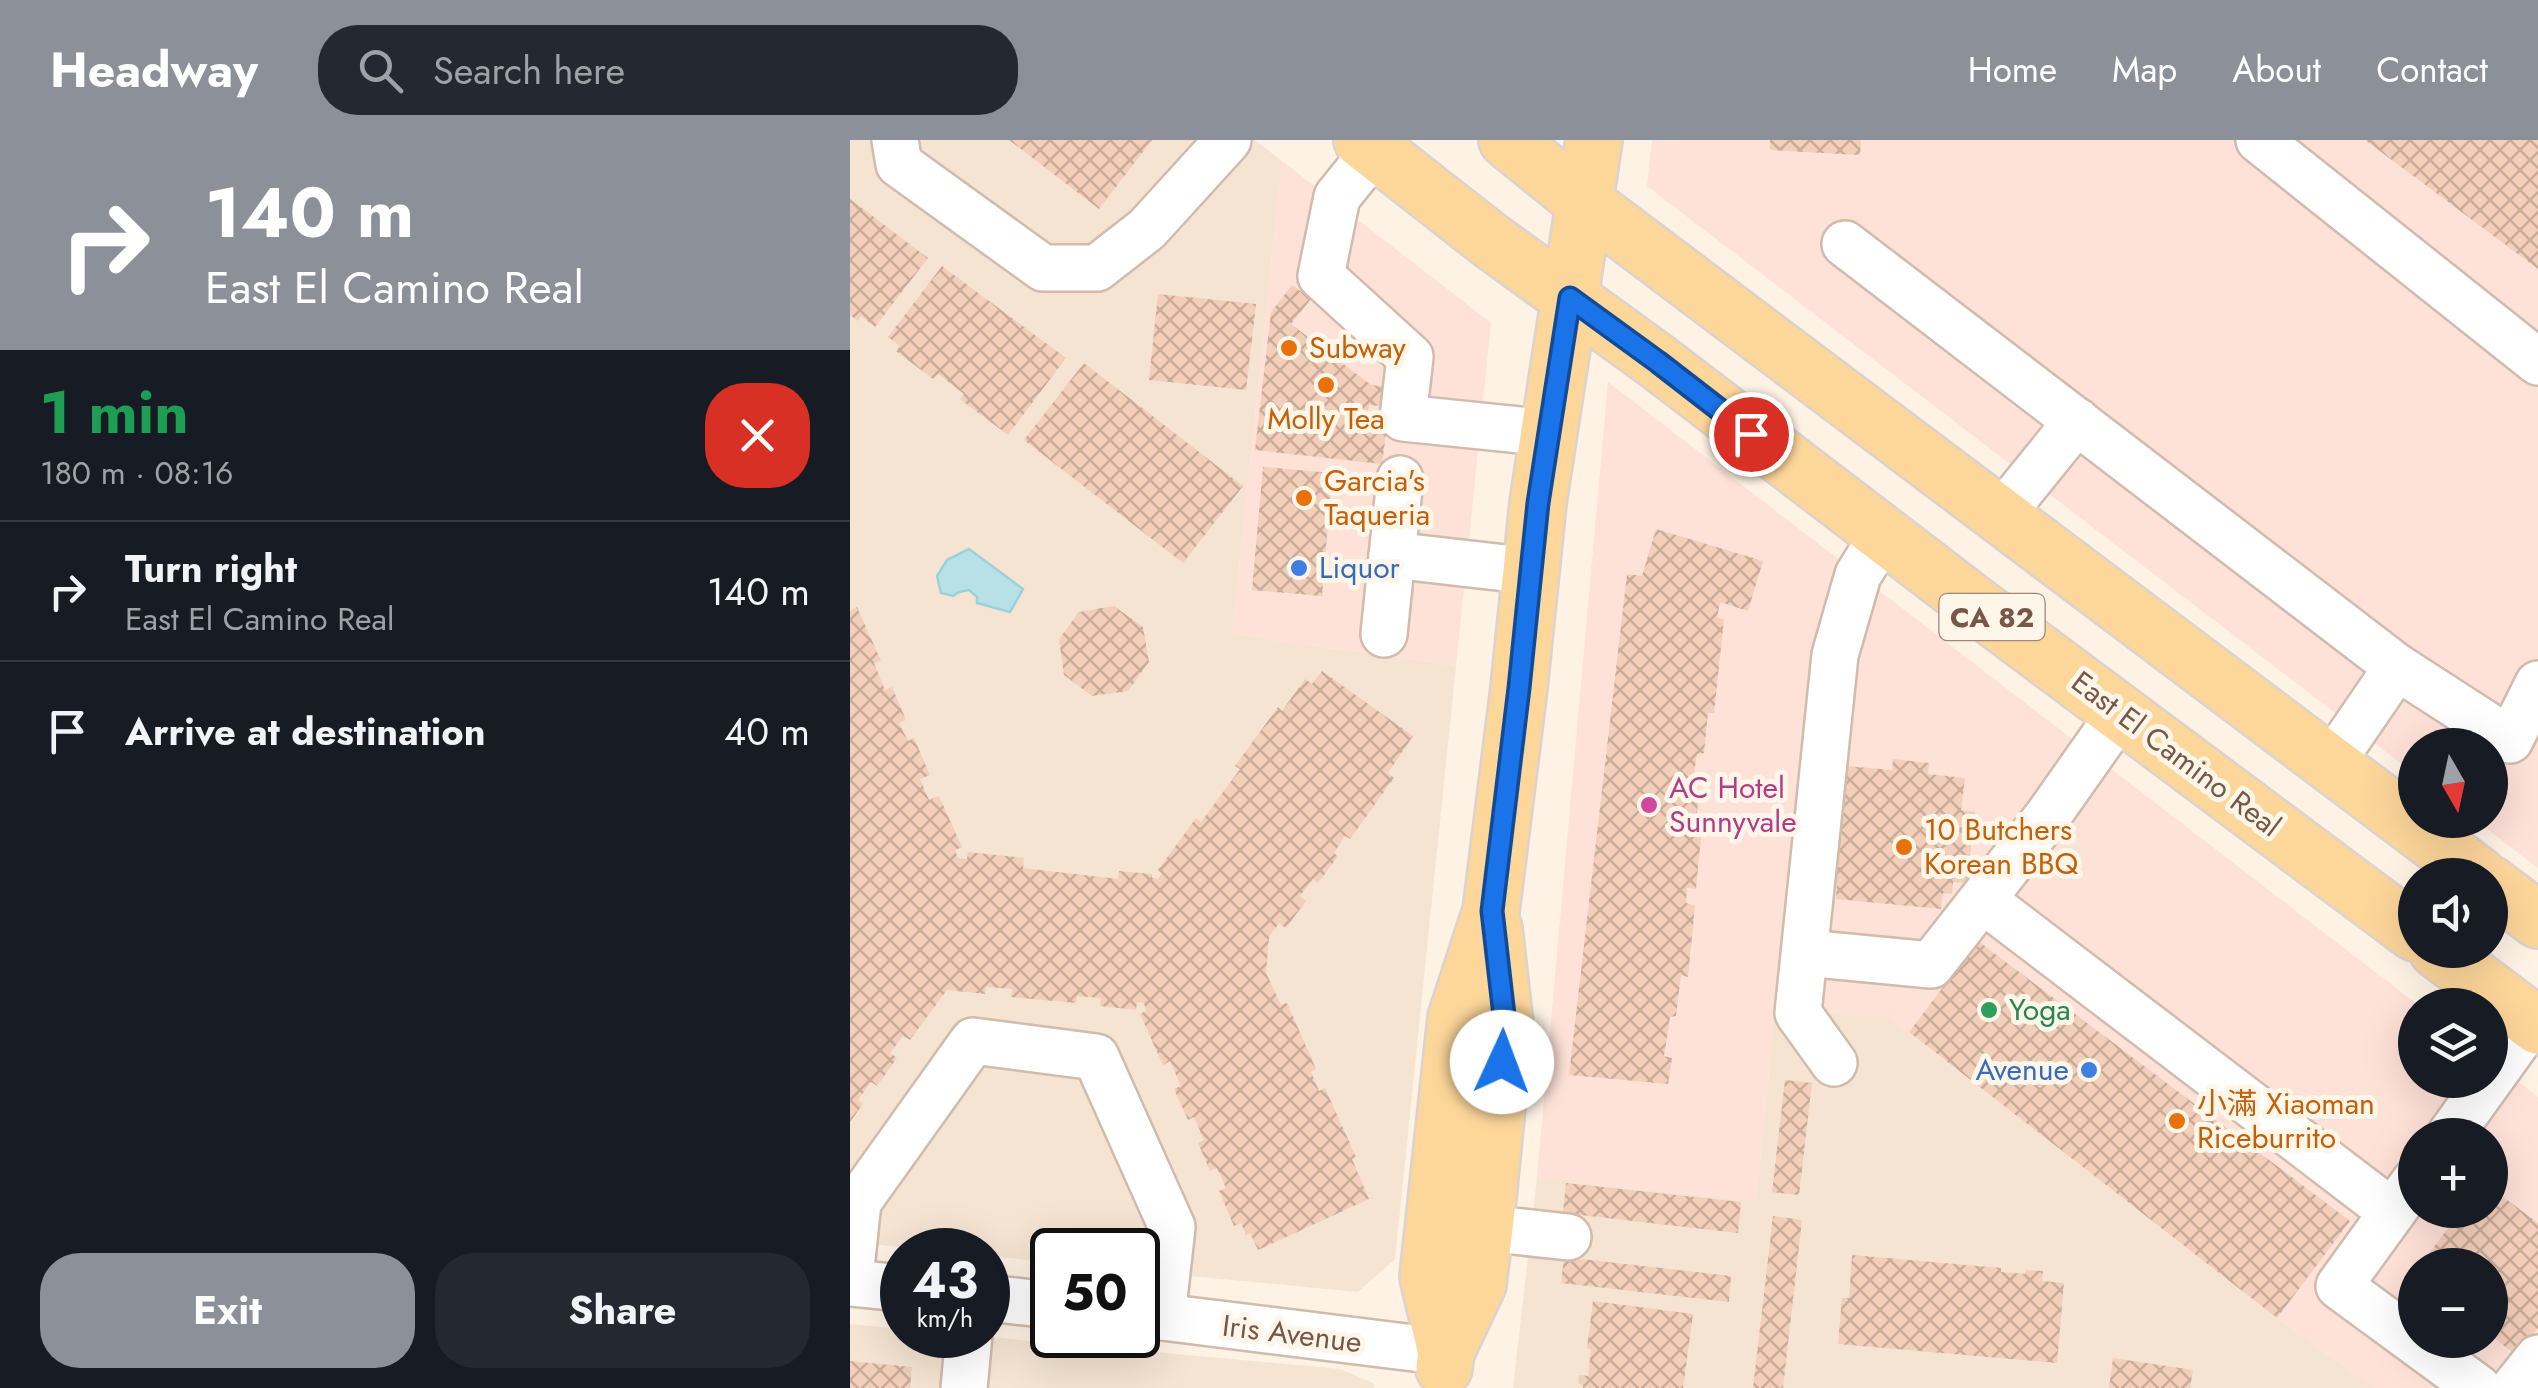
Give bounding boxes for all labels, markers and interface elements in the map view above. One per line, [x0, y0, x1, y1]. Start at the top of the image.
search box [318, 25, 1018, 115]
text: Headway [50, 36, 258, 105]
icon: search [353, 43, 408, 98]
text: Search here [433, 43, 625, 98]
text: Home [1968, 45, 2057, 95]
text: Map [2112, 45, 2177, 95]
text: About [2232, 45, 2321, 95]
text: Contact [2376, 45, 2488, 95]
text: 140 m [205, 162, 414, 263]
icon: right [40, 180, 170, 310]
text: East El Camino Real [205, 255, 584, 320]
place label: Subway [1309, 326, 1407, 369]
marker: Subway [1278, 337, 1300, 359]
text: 1 min [40, 369, 189, 456]
marker: Molly Tea [1315, 374, 1337, 396]
button: close [705, 383, 810, 488]
pin [1709, 392, 1794, 477]
place label: Molly Tea [1267, 397, 1385, 440]
icon: arrive [1724, 407, 1779, 462]
text: 180 m · 08:16 [40, 450, 234, 496]
place label: Garcia's Taqueria [1324, 459, 1430, 536]
marker: Garcia's Taqueria [1293, 487, 1315, 509]
text: Turn right [125, 541, 297, 596]
place label: Liquor [1319, 546, 1401, 589]
marker: Liquor [1288, 557, 1310, 579]
icon: right [40, 564, 95, 619]
text: 140 m [707, 564, 810, 619]
road number: CA 82 [1940, 594, 2044, 640]
text: East El Camino Real [125, 596, 394, 642]
street label: East El Camino Real [2063, 660, 2290, 847]
icon: arrive [40, 704, 95, 759]
text: Arrive at destination [125, 704, 486, 759]
text: 40 m [724, 704, 810, 759]
north arrow [2398, 728, 2508, 838]
map controls [2398, 728, 2508, 1358]
place label: AC Hotel Sunnyvale [1669, 766, 1797, 843]
marker: AC Hotel Sunnyvale [1638, 794, 1660, 816]
place label: 10 Butchers Korean BBQ [1924, 808, 2078, 885]
marker: 10 Butchers Korean BBQ [1893, 836, 1915, 858]
button: sound [2398, 858, 2508, 968]
place label: Yoga [2009, 988, 2071, 1031]
button: layers [2398, 988, 2508, 1098]
marker: Yoga [1978, 999, 2000, 1021]
position arrow [1450, 1010, 1554, 1114]
place label: Avenue [1976, 1048, 2069, 1091]
marker: Avenue [2078, 1059, 2100, 1081]
place label: 小滿 Xiaoman Riceburrito [2197, 1082, 2375, 1159]
marker: 小滿 Xiaoman Riceburrito [2166, 1110, 2188, 1132]
button: + [2398, 1118, 2508, 1228]
speed limit sign: 50 [1030, 1228, 1160, 1358]
text: 43 [912, 1244, 978, 1317]
button: − [2398, 1248, 2508, 1358]
button: Exit [40, 1253, 415, 1368]
button: Share [435, 1253, 810, 1368]
text: km/h [917, 1300, 973, 1336]
street label: Iris Avenue [1220, 1304, 1364, 1363]

